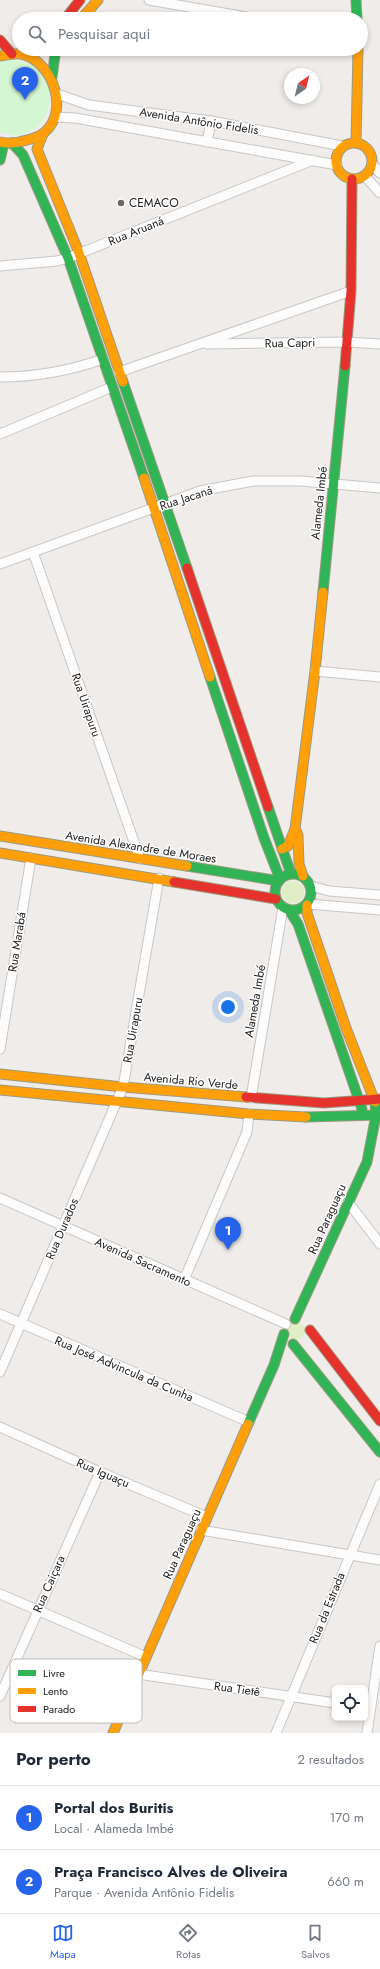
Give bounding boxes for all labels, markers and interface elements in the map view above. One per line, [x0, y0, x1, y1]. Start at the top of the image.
search box [12, 12, 368, 56]
icon: search [26, 23, 48, 45]
text: Pesquisar aqui [58, 23, 150, 45]
pin: 2 [12, 67, 38, 100]
north arrow [284, 68, 320, 104]
street label: Avenida Antônio Fidelis [138, 103, 260, 139]
place label: CEMACO [129, 194, 179, 212]
marker: CEMACO [116, 198, 126, 208]
street label: Rua Aruaná [105, 212, 167, 250]
street label: Rua Capri [265, 334, 315, 352]
street label: Alameda Imbé [306, 465, 332, 541]
street label: Rua Jacaná [157, 481, 215, 515]
street label: Rua Uirapuru [67, 671, 105, 739]
street label: Avenida Alexandre de Moraes [64, 826, 218, 868]
street label: Rua Marabá [3, 911, 31, 973]
street label: Alameda Imbé [240, 963, 270, 1039]
street label: Rua Uirapuru [118, 996, 148, 1064]
your location [218, 997, 238, 1017]
street label: Avenida Rio Verde [143, 1068, 239, 1094]
street label: Rua Paraguaçu [303, 1181, 351, 1257]
street label: Rua Durados [41, 1195, 83, 1262]
pin: 1 [215, 1217, 241, 1250]
street label: Avenida Sacramento [92, 1233, 194, 1291]
street label: Rua José Advincula da Cunha [52, 1332, 196, 1407]
street label: Rua Iguaçu [74, 1454, 132, 1492]
street label: Rua Paraguaçu [158, 1506, 206, 1582]
street label: Rua Caiçara [28, 1552, 70, 1615]
street label: Rua da Estrada [305, 1569, 350, 1646]
legend [10, 1659, 142, 1723]
text: Livre [43, 1665, 65, 1681]
street label: Rua Tietê [213, 1677, 261, 1701]
text: Lento [43, 1683, 68, 1699]
map controls [332, 1685, 368, 1721]
button: locate [332, 1685, 368, 1721]
text: Parado [43, 1701, 75, 1717]
text: Por perto [16, 1747, 91, 1771]
text: 2 resultados [298, 1750, 364, 1769]
text: Portal dos Buritis [54, 1797, 173, 1819]
text: 1 [26, 1808, 32, 1827]
text: 170 m [329, 1808, 364, 1827]
text: Local · Alameda Imbé [54, 1819, 174, 1838]
text: Praça Francisco Alves de Oliveira [54, 1861, 288, 1883]
text: 2 [25, 1872, 33, 1891]
text: 660 m [327, 1872, 364, 1891]
text: Parque · Avenida Antônio Fidelis [54, 1883, 234, 1902]
tab: Mapa [50, 1922, 76, 1962]
tab: Rotas [176, 1922, 201, 1962]
tab: Salvos [301, 1922, 330, 1962]

